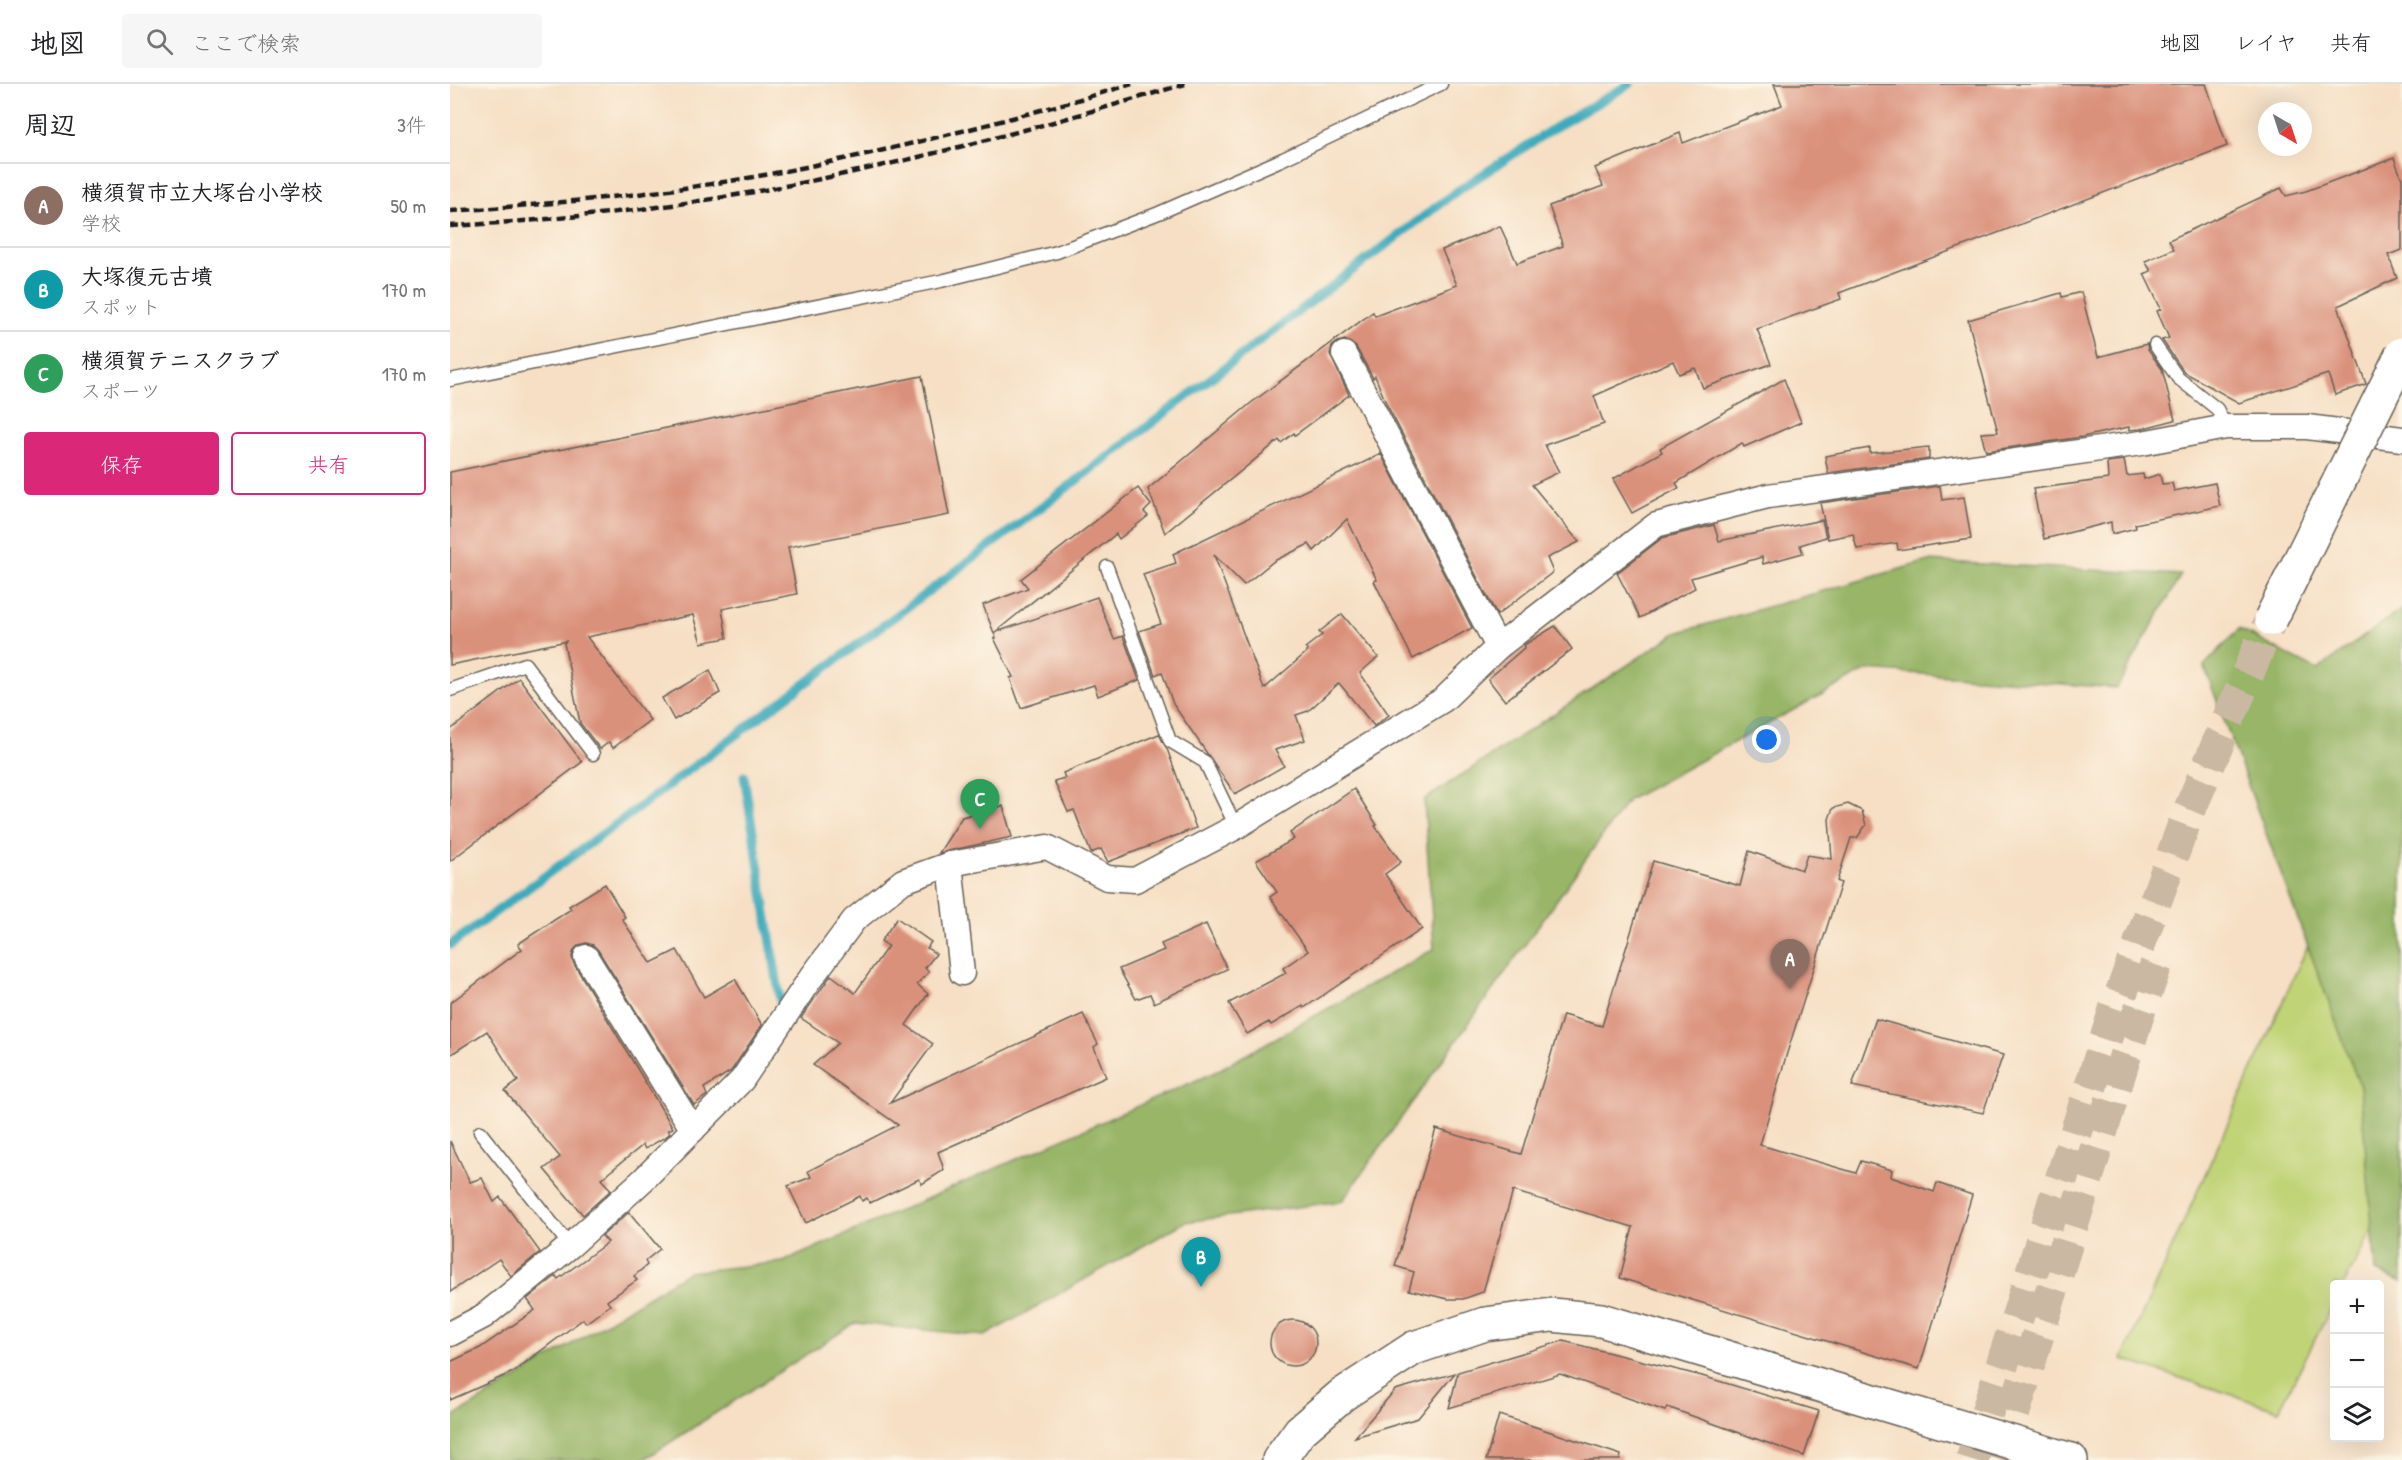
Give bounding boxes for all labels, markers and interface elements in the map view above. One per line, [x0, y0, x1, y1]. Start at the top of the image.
search box [122, 14, 542, 68]
text: 地図 [30, 24, 86, 62]
icon: search [143, 25, 176, 58]
text: ここで検索 [191, 28, 301, 58]
text: 地図 [2160, 28, 2202, 57]
text: レイヤ [2235, 28, 2297, 57]
text: 共有 [2330, 28, 2372, 57]
north arrow [2258, 102, 2312, 156]
text: 周辺 [24, 107, 76, 142]
text: 3件 [397, 111, 426, 138]
text: 横須賀市立大塚台小学校 [81, 177, 323, 207]
text: A [39, 192, 48, 219]
text: 50 m [390, 192, 426, 219]
text: 学校 [81, 209, 121, 236]
text: 大塚復元古墳 [81, 261, 213, 291]
text: B [38, 276, 49, 303]
text: 170 m [382, 276, 426, 303]
text: スポット [81, 293, 161, 320]
text: 横須賀テニスクラブ [81, 345, 279, 375]
text: C [38, 360, 49, 387]
text: 170 m [382, 360, 426, 387]
text: スポーツ [81, 377, 161, 404]
button: 保存 [24, 432, 219, 495]
button: 共有 [231, 432, 426, 495]
your location [1752, 725, 1781, 754]
pin: C [960, 780, 1000, 829]
pin: A [1770, 940, 1810, 989]
pin: B [1182, 1238, 1221, 1287]
map controls [2330, 1280, 2384, 1442]
button: + [2330, 1280, 2384, 1334]
button: − [2330, 1334, 2384, 1388]
button: layers [2330, 1388, 2384, 1442]

